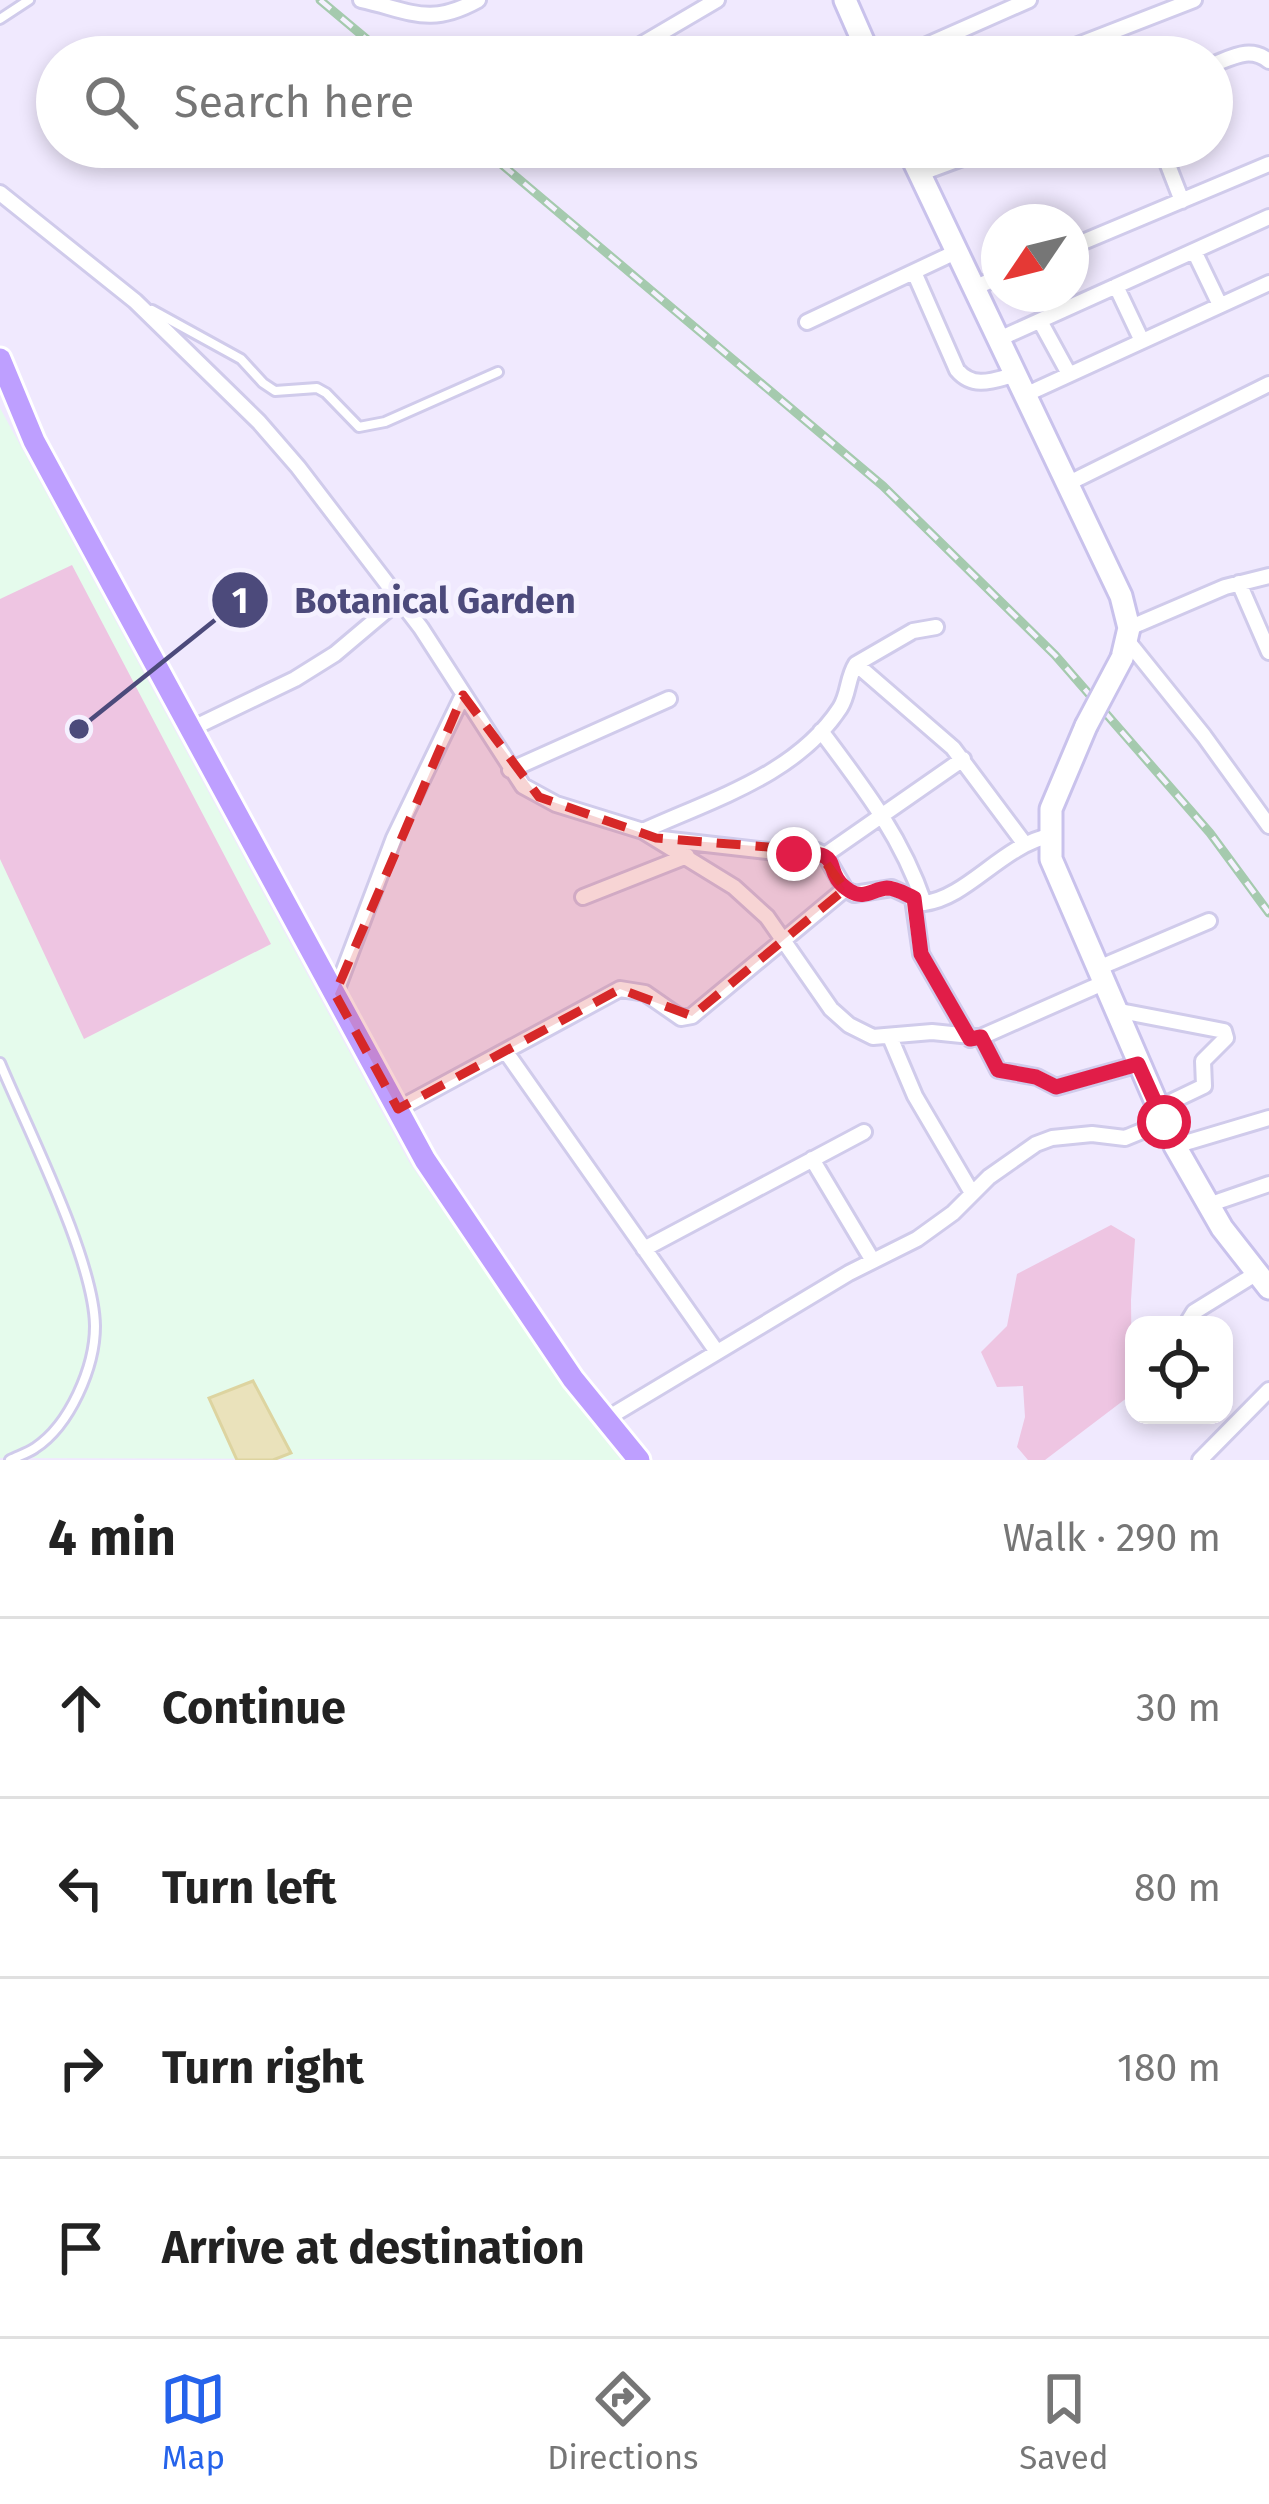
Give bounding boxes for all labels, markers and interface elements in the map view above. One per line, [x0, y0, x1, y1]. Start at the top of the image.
search box [36, 36, 1233, 168]
icon: search [78, 69, 144, 135]
text: Search here [174, 75, 414, 129]
north arrow [981, 204, 1089, 312]
callout: Botanical Garden [210, 564, 600, 636]
text: 1 [232, 579, 248, 623]
text: Botanical Garden [294, 579, 576, 623]
route end [767, 827, 821, 881]
route start [1137, 1095, 1191, 1149]
map controls [1125, 1316, 1233, 1424]
button: locate [1125, 1316, 1233, 1424]
text: 4 min [48, 1507, 176, 1569]
text: Walk · 290 m [1003, 1515, 1221, 1561]
icon: ahead [48, 1675, 114, 1741]
text: Continue [162, 1681, 346, 1735]
text: 30 m [1136, 1685, 1221, 1731]
icon: left [48, 1855, 114, 1921]
text: Turn left [162, 1861, 336, 1915]
text: 80 m [1134, 1865, 1221, 1911]
icon: right [48, 2035, 114, 2101]
text: Turn right [162, 2041, 364, 2095]
text: 180 m [1117, 2045, 1221, 2091]
icon: arrive [48, 2215, 114, 2281]
text: Arrive at destination [162, 2221, 585, 2275]
tab: Map [160, 2366, 226, 2478]
tab: Directions [547, 2366, 699, 2478]
tab: Saved [1019, 2366, 1109, 2478]

